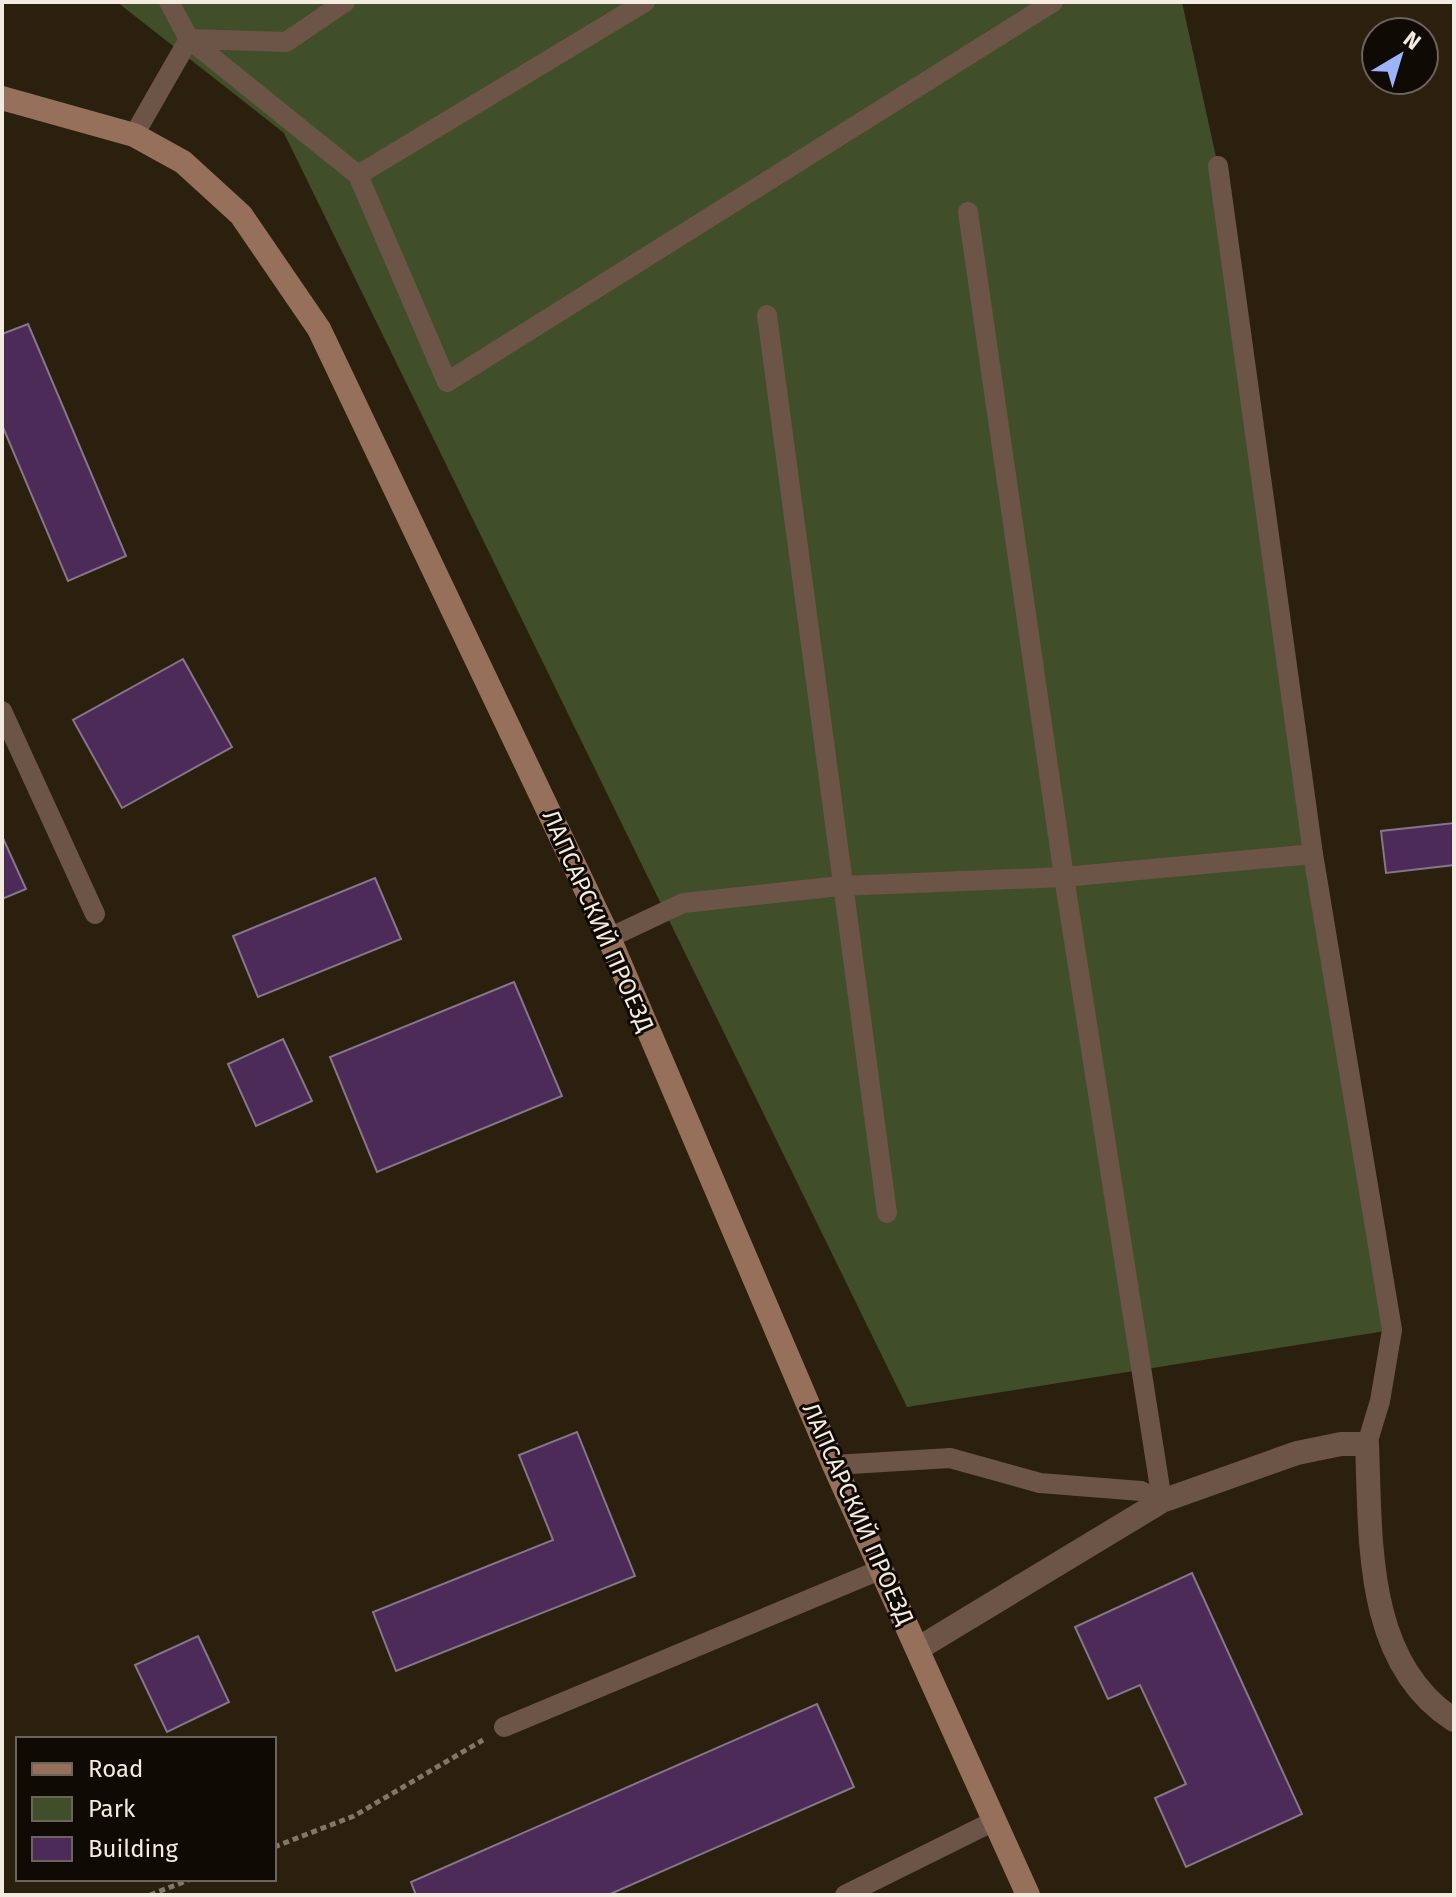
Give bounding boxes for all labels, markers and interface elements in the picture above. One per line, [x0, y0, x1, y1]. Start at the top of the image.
north arrow [1360, 16, 1440, 96]
text: N [1398, 26, 1426, 56]
street label: ЛАПСАРСКИЙ ПРОЕЗД [536, 806, 660, 1036]
street label: ЛАПСАРСКИЙ ПРОЕЗД [796, 1399, 920, 1629]
legend [16, 1737, 276, 1881]
text: Road [88, 1755, 143, 1783]
text: Park [88, 1795, 136, 1823]
text: Building [88, 1835, 178, 1863]

